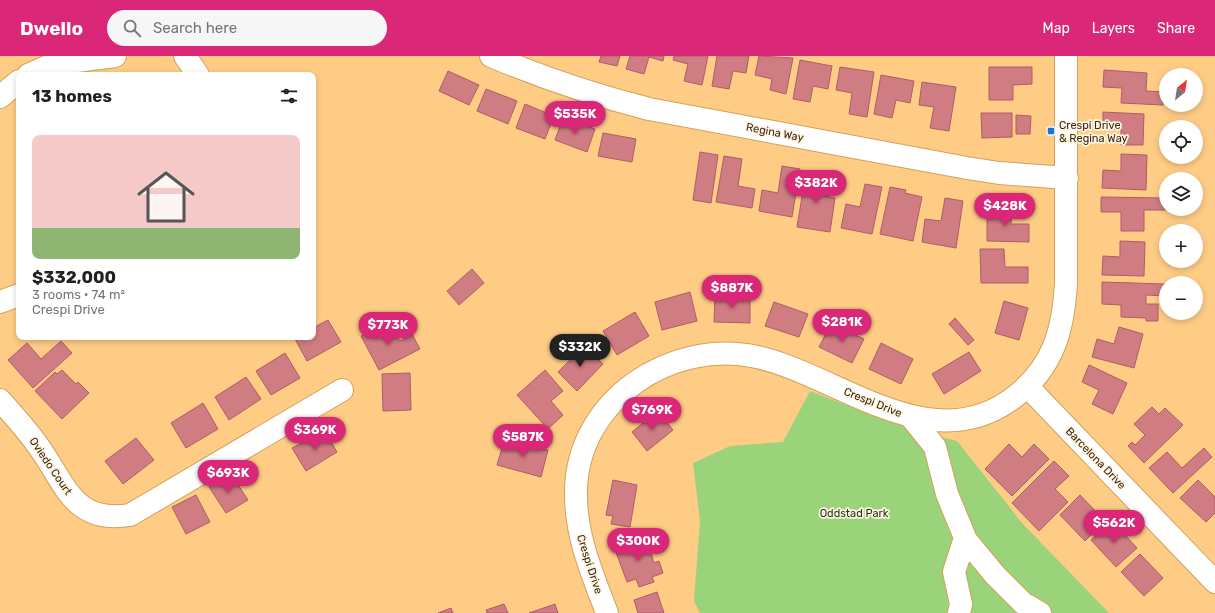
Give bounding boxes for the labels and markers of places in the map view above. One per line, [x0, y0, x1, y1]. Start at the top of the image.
pin: $535K [547, 101, 603, 135]
place label: Crespi Drive & Regina Way [1059, 119, 1128, 145]
marker: Crespi Drive & Regina Way [1046, 126, 1056, 136]
pin: $382K [788, 170, 844, 204]
pin: $428K [977, 193, 1033, 227]
pin: $887K [704, 275, 760, 309]
pin: $281K [814, 309, 870, 343]
pin: $773K [360, 312, 416, 346]
pin: $332K [552, 334, 608, 368]
pin: $769K [624, 397, 680, 431]
pin: $369K [287, 417, 343, 451]
pin: $587K [495, 424, 551, 458]
pin: $693K [200, 460, 256, 494]
pin: $562K [1086, 510, 1142, 544]
pin: $300K [610, 528, 666, 562]

